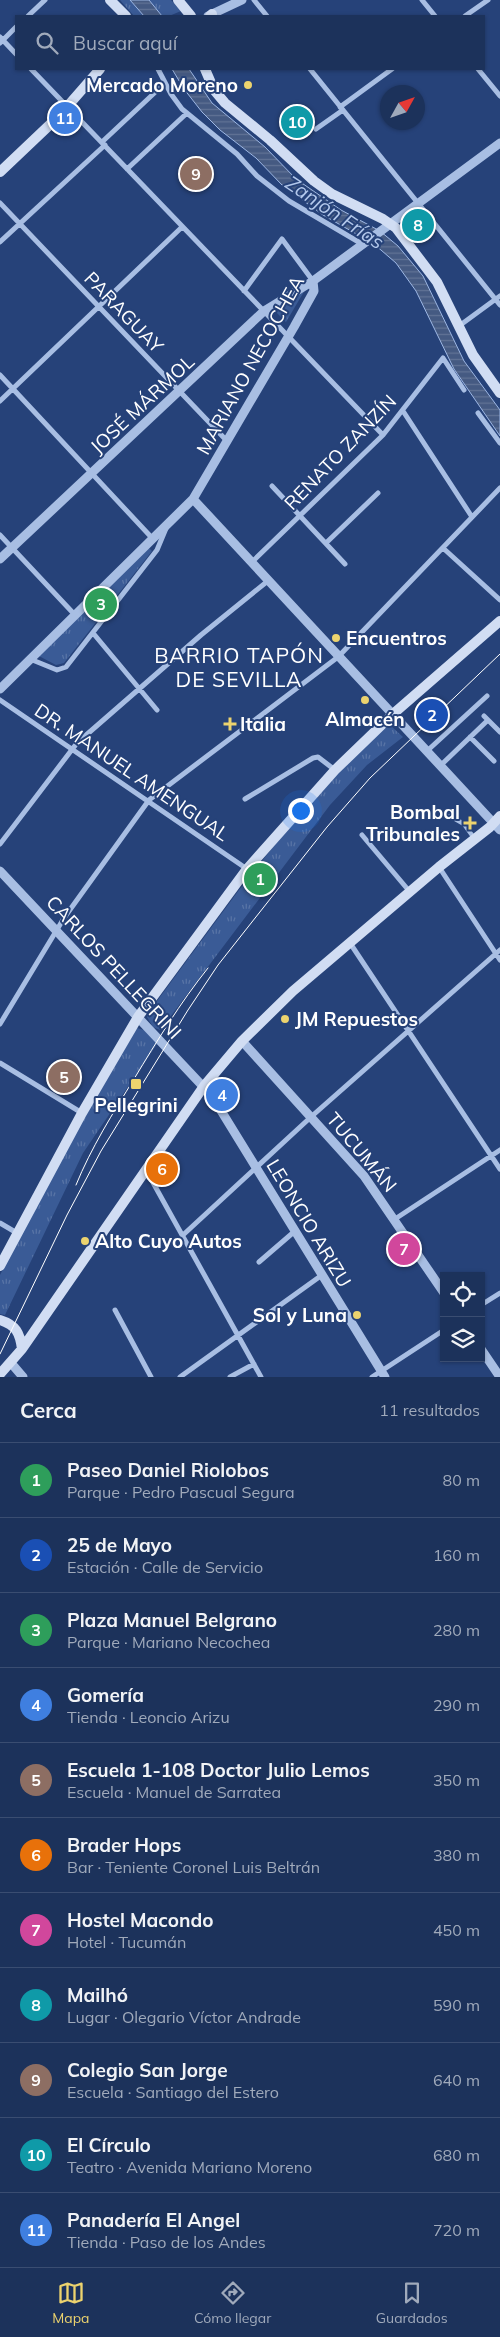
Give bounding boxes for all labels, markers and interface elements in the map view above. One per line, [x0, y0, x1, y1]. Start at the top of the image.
search box [15, 15, 485, 70]
icon: search [33, 29, 61, 57]
text: Buscar aquí [73, 31, 177, 55]
place label: Mercado Moreno [86, 73, 238, 97]
marker: Mercado Moreno [242, 79, 254, 91]
north arrow [380, 85, 425, 130]
pin: 11 [49, 99, 81, 137]
pin: 10 [281, 103, 313, 141]
pin: 9 [180, 155, 212, 193]
water label: Zanjón Frías [281, 170, 389, 254]
pin: 8 [402, 206, 434, 244]
street label: PARAGUAY [79, 266, 169, 358]
street label: MARIANO NECOCHEA [191, 271, 309, 459]
street label: JOSÉ MÁRMOL [85, 349, 200, 458]
street label: RENATO ZANZÍN [279, 389, 401, 515]
pin: 3 [85, 585, 117, 623]
place label: Encuentros [346, 626, 447, 650]
marker: Encuentros [330, 632, 342, 644]
district label: BARRIO TAPÓN DE SEVILLA [154, 642, 324, 692]
marker: Almacén [359, 694, 371, 706]
pin: 2 [416, 696, 448, 734]
street label: DR. MANUEL AMENGUAL [30, 698, 234, 846]
place label: Almacén [325, 707, 405, 731]
place label: Italia [240, 712, 286, 736]
marker: Italia [224, 718, 236, 730]
your location [288, 798, 314, 824]
place label: Bombal Tribunales [366, 800, 460, 846]
marker: Bombal Tribunales [464, 817, 476, 829]
pin: 1 [244, 860, 276, 898]
street label: CARLOS PELLEGRINI [41, 890, 187, 1044]
place label: JM Repuestos [295, 1007, 418, 1031]
marker: JM Repuestos [279, 1013, 291, 1025]
pin: 5 [48, 1058, 80, 1096]
pin: 4 [206, 1076, 238, 1114]
marker: Pellegrini [129, 1077, 143, 1091]
place label: Pellegrini [94, 1093, 178, 1117]
street label: TUCUMÁN [322, 1107, 402, 1197]
pin: 6 [146, 1150, 178, 1188]
street label: LEONCIO ARIZU [261, 1155, 357, 1291]
place label: Alto Cuyo Autos [95, 1229, 242, 1253]
pin: 7 [388, 1230, 420, 1268]
marker: Alto Cuyo Autos [79, 1235, 91, 1247]
map controls [440, 1272, 485, 1362]
button: locate [440, 1272, 485, 1317]
place label: Sol y Luna [253, 1303, 347, 1327]
marker: Sol y Luna [351, 1309, 363, 1321]
button: layers [440, 1317, 485, 1362]
text: Cerca [20, 1397, 77, 1423]
text: 11 resultados [379, 1400, 480, 1420]
text: Paseo Daniel Riolobos [67, 1458, 269, 1482]
text: 1 [31, 1470, 41, 1490]
text: 80 m [443, 1470, 480, 1490]
text: Parque · Pedro Pascual Segura [67, 1482, 294, 1502]
text: 25 de Mayo [67, 1533, 172, 1557]
text: 2 [31, 1545, 41, 1565]
text: 160 m [433, 1545, 480, 1565]
text: Estación · Calle de Servicio [67, 1557, 263, 1577]
text: Plaza Manuel Belgrano [67, 1608, 277, 1632]
text: 3 [31, 1620, 41, 1640]
text: 280 m [433, 1620, 480, 1640]
text: Parque · Mariano Necochea [67, 1632, 270, 1652]
text: Gomería [67, 1683, 144, 1707]
text: 4 [31, 1695, 41, 1715]
text: 290 m [433, 1695, 480, 1715]
text: Tienda · Leoncio Arizu [67, 1707, 230, 1727]
text: Escuela 1-108 Doctor Julio Lemos [67, 1758, 370, 1782]
text: 5 [31, 1770, 41, 1790]
text: 350 m [433, 1770, 480, 1790]
text: Escuela · Manuel de Sarratea [67, 1782, 281, 1802]
text: Brader Hops [67, 1833, 181, 1857]
text: 6 [31, 1845, 41, 1865]
text: 380 m [433, 1845, 480, 1865]
text: Bar · Teniente Coronel Luis Beltrán [67, 1857, 320, 1877]
text: Hostel Macondo [67, 1908, 214, 1932]
text: 7 [31, 1920, 41, 1940]
text: 450 m [433, 1920, 480, 1940]
text: Hotel · Tucumán [67, 1932, 186, 1952]
text: Mailhó [67, 1983, 128, 2007]
text: 8 [31, 1995, 41, 2015]
text: 590 m [433, 1995, 480, 2015]
text: Lugar · Olegario Víctor Andrade [67, 2007, 301, 2027]
text: Colegio San Jorge [67, 2058, 228, 2082]
text: 9 [31, 2070, 41, 2090]
text: 640 m [433, 2070, 480, 2090]
text: Escuela · Santiago del Estero [67, 2082, 279, 2102]
text: El Círculo [67, 2133, 151, 2157]
text: 10 [26, 2145, 46, 2165]
text: 680 m [433, 2145, 480, 2165]
text: Teatro · Avenida Mariano Moreno [67, 2157, 312, 2177]
text: Panadería El Angel [67, 2208, 240, 2232]
text: 11 [26, 2220, 46, 2240]
text: 720 m [433, 2220, 480, 2240]
text: Tienda · Paso de los Andes [67, 2232, 266, 2252]
tab: Mapa [52, 2279, 90, 2327]
tab: Cómo llegar [194, 2279, 271, 2327]
tab: Guardados [376, 2279, 448, 2327]

